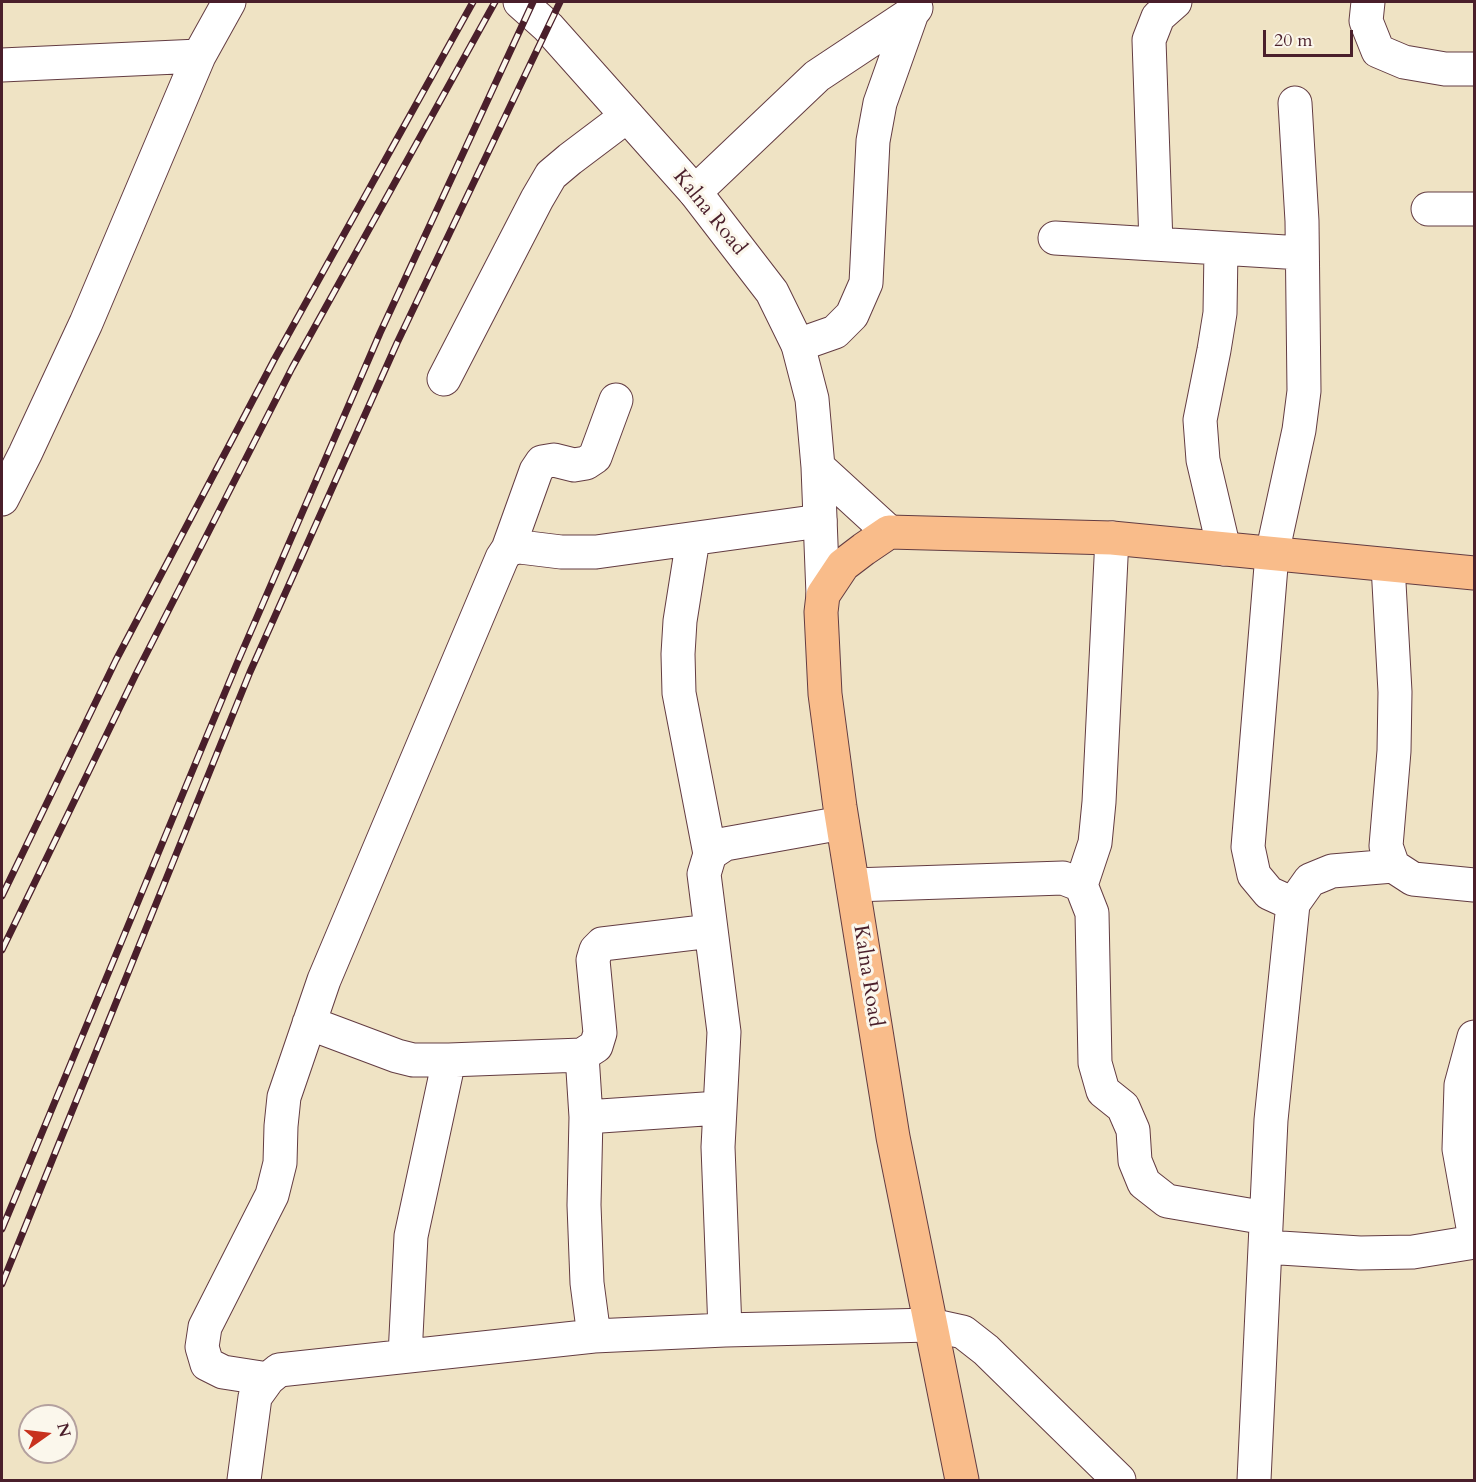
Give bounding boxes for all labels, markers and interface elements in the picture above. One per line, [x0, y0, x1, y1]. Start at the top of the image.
scale bar [1266, 18, 1356, 56]
text: 20 m [1274, 28, 1313, 53]
street label: Kalna Road [667, 165, 751, 261]
street label: Kalna Road [847, 923, 887, 1029]
north arrow [18, 1404, 78, 1464]
text: N [51, 1421, 76, 1440]

